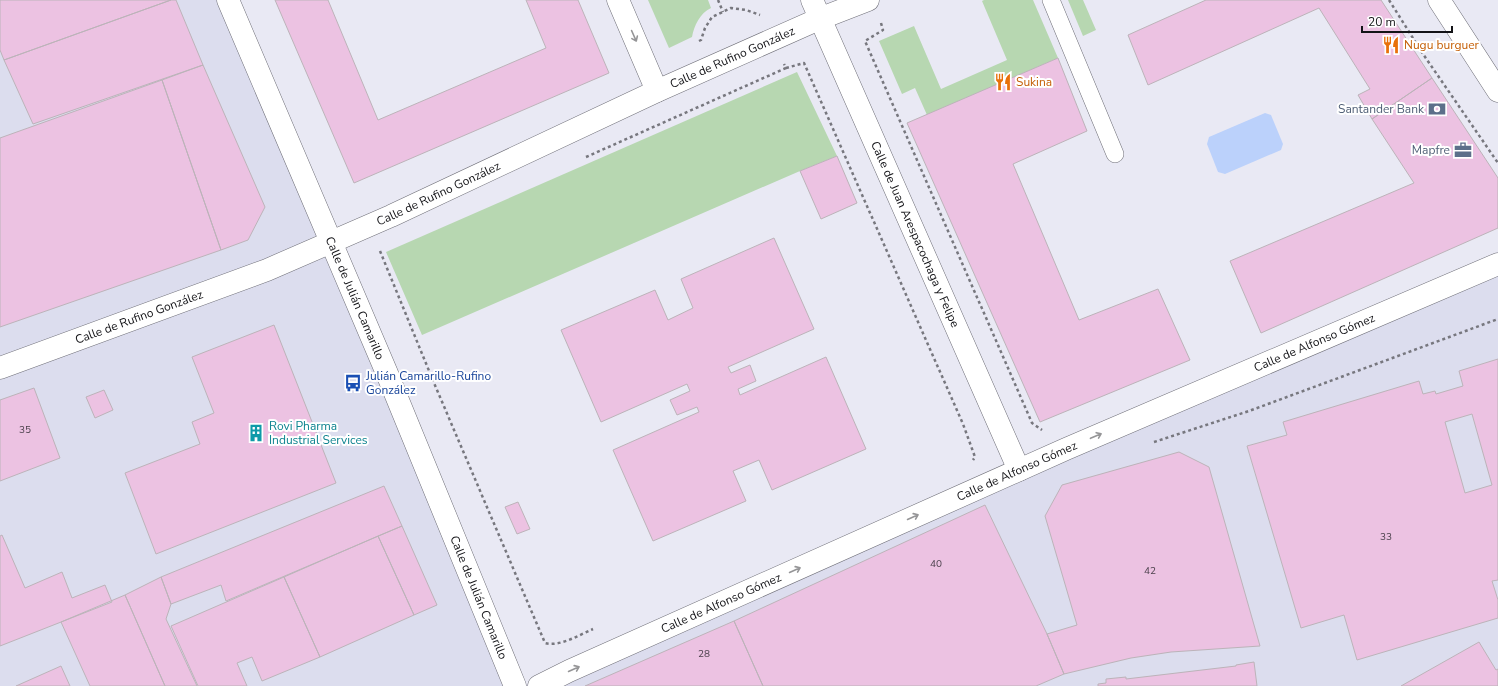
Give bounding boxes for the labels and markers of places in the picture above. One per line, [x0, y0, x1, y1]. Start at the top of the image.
restaurant icon: Nugu burguer [1381, 35, 1401, 55]
place label: Nugu burguer [1404, 37, 1480, 53]
restaurant icon: Sukina [993, 72, 1013, 92]
place label: Sukina [1016, 74, 1052, 90]
bank icon: Santander Bank [1427, 99, 1447, 119]
place label: Santander Bank [1338, 101, 1425, 117]
office icon: Mapfre [1453, 140, 1473, 160]
place label: Mapfre [1412, 142, 1450, 158]
place label: Julián Camarillo-Rufino González [365, 368, 491, 398]
bus stop icon: Julián Camarillo-Rufino González [343, 373, 363, 393]
place label: Rovi Pharma Industrial Services [269, 418, 368, 448]
building icon: Rovi Pharma Industrial Services [246, 423, 266, 443]

